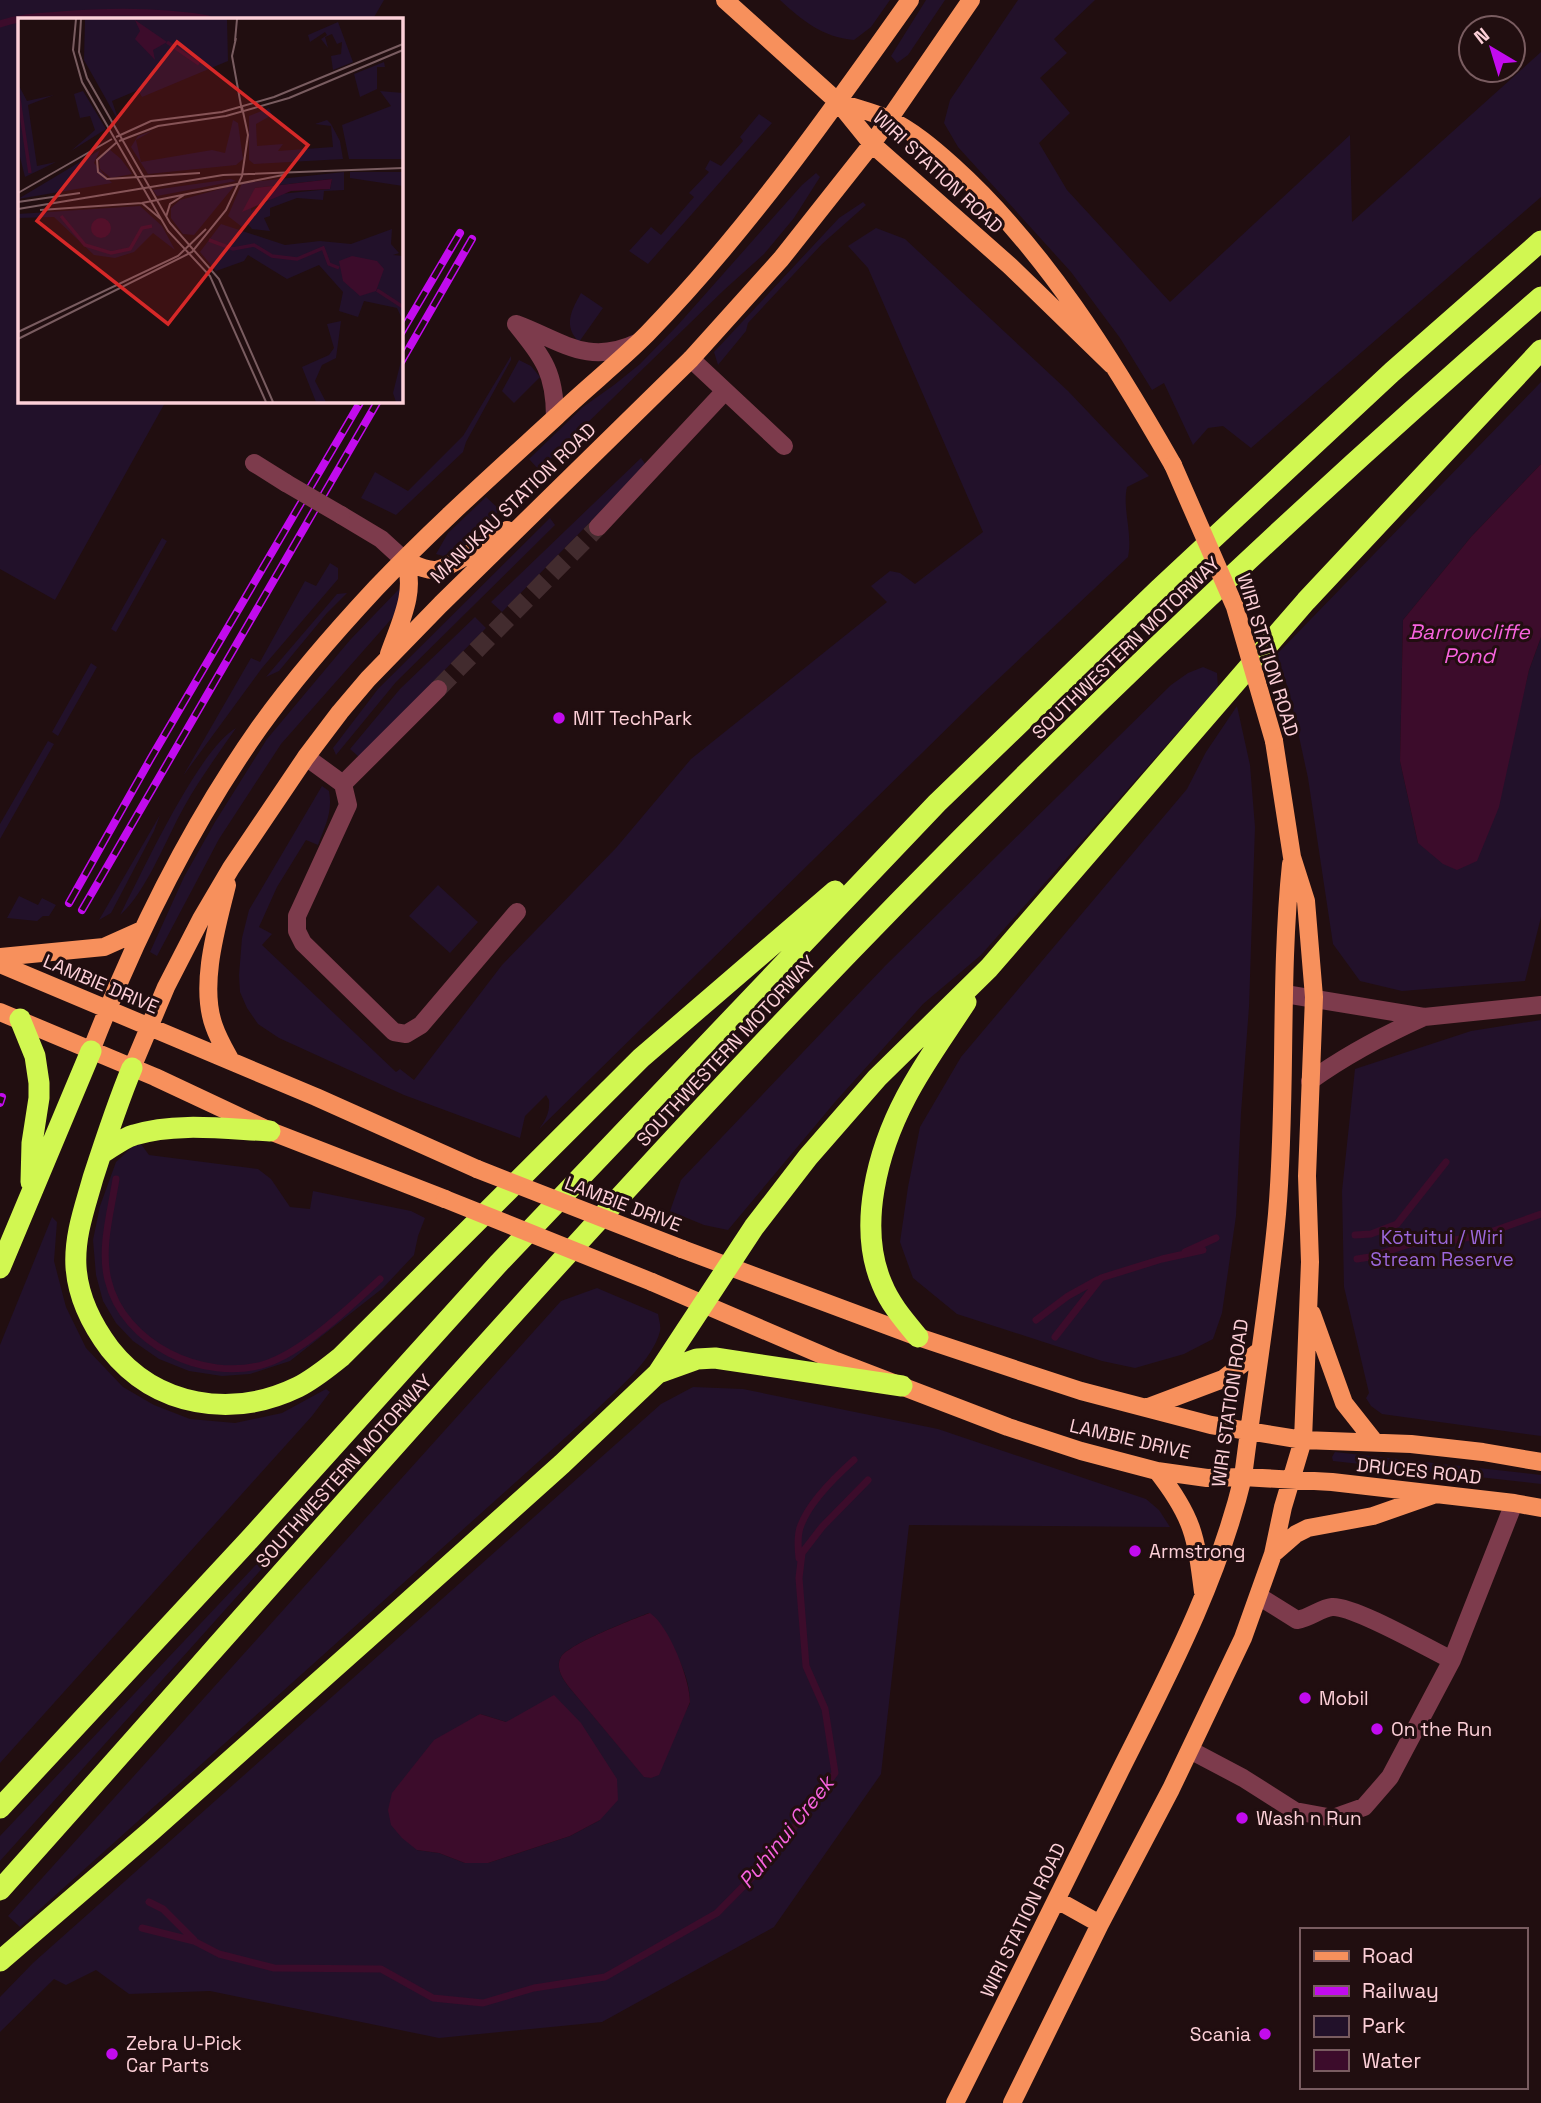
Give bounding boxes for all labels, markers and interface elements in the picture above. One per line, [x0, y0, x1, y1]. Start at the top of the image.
north arrow [1457, 14, 1527, 84]
inset map [18, 18, 402, 402]
text: N [1469, 22, 1495, 50]
street label: WIRI STATION ROAD [868, 105, 1008, 239]
street label: MANUKAU STATION ROAD [425, 417, 601, 589]
street label: SOUTHWESTERN MOTORWAY [1026, 551, 1226, 745]
street label: WIRI STATION ROAD [1231, 570, 1305, 740]
water label: Barrowcliffe Pond [1408, 618, 1531, 669]
place label: MIT TechPark [573, 706, 692, 731]
marker: MIT TechPark [551, 710, 567, 726]
street label: LAMBIE DRIVE [39, 948, 163, 1020]
street label: SOUTHWESTERN MOTORWAY [631, 950, 822, 1152]
street label: LAMBIE DRIVE [561, 1170, 685, 1238]
park label: Kōtuitui / Wiri Stream Reserve [1370, 1225, 1514, 1272]
street label: WIRI STATION ROAD [1206, 1317, 1254, 1489]
street label: SOUTHWESTERN MOTORWAY [250, 1369, 438, 1573]
street label: LAMBIE DRIVE [1067, 1413, 1193, 1465]
street label: DRUCES ROAD [1355, 1452, 1483, 1490]
place label: Armstrong [1149, 1539, 1245, 1564]
marker: Armstrong [1127, 1543, 1143, 1559]
place label: Mobil [1319, 1686, 1369, 1711]
marker: Mobil [1297, 1690, 1313, 1706]
place label: On the Run [1391, 1717, 1492, 1742]
marker: On the Run [1369, 1721, 1385, 1737]
water label: Puhinui Creek [732, 1768, 841, 1894]
place label: Wash n Run [1256, 1806, 1362, 1831]
marker: Wash n Run [1234, 1810, 1250, 1826]
street label: WIRI STATION ROAD [975, 1838, 1071, 2002]
legend [1300, 1928, 1527, 2089]
text: Road [1362, 1942, 1414, 1969]
text: Railway [1362, 1977, 1439, 2004]
text: Park [1362, 2012, 1406, 2039]
place label: Scania [1190, 2022, 1251, 2047]
marker: Scania [1257, 2026, 1273, 2042]
place label: Zebra U-Pick Car Parts [126, 2031, 242, 2078]
marker: Zebra U-Pick Car Parts [104, 2046, 120, 2062]
text: Water [1362, 2047, 1421, 2074]

